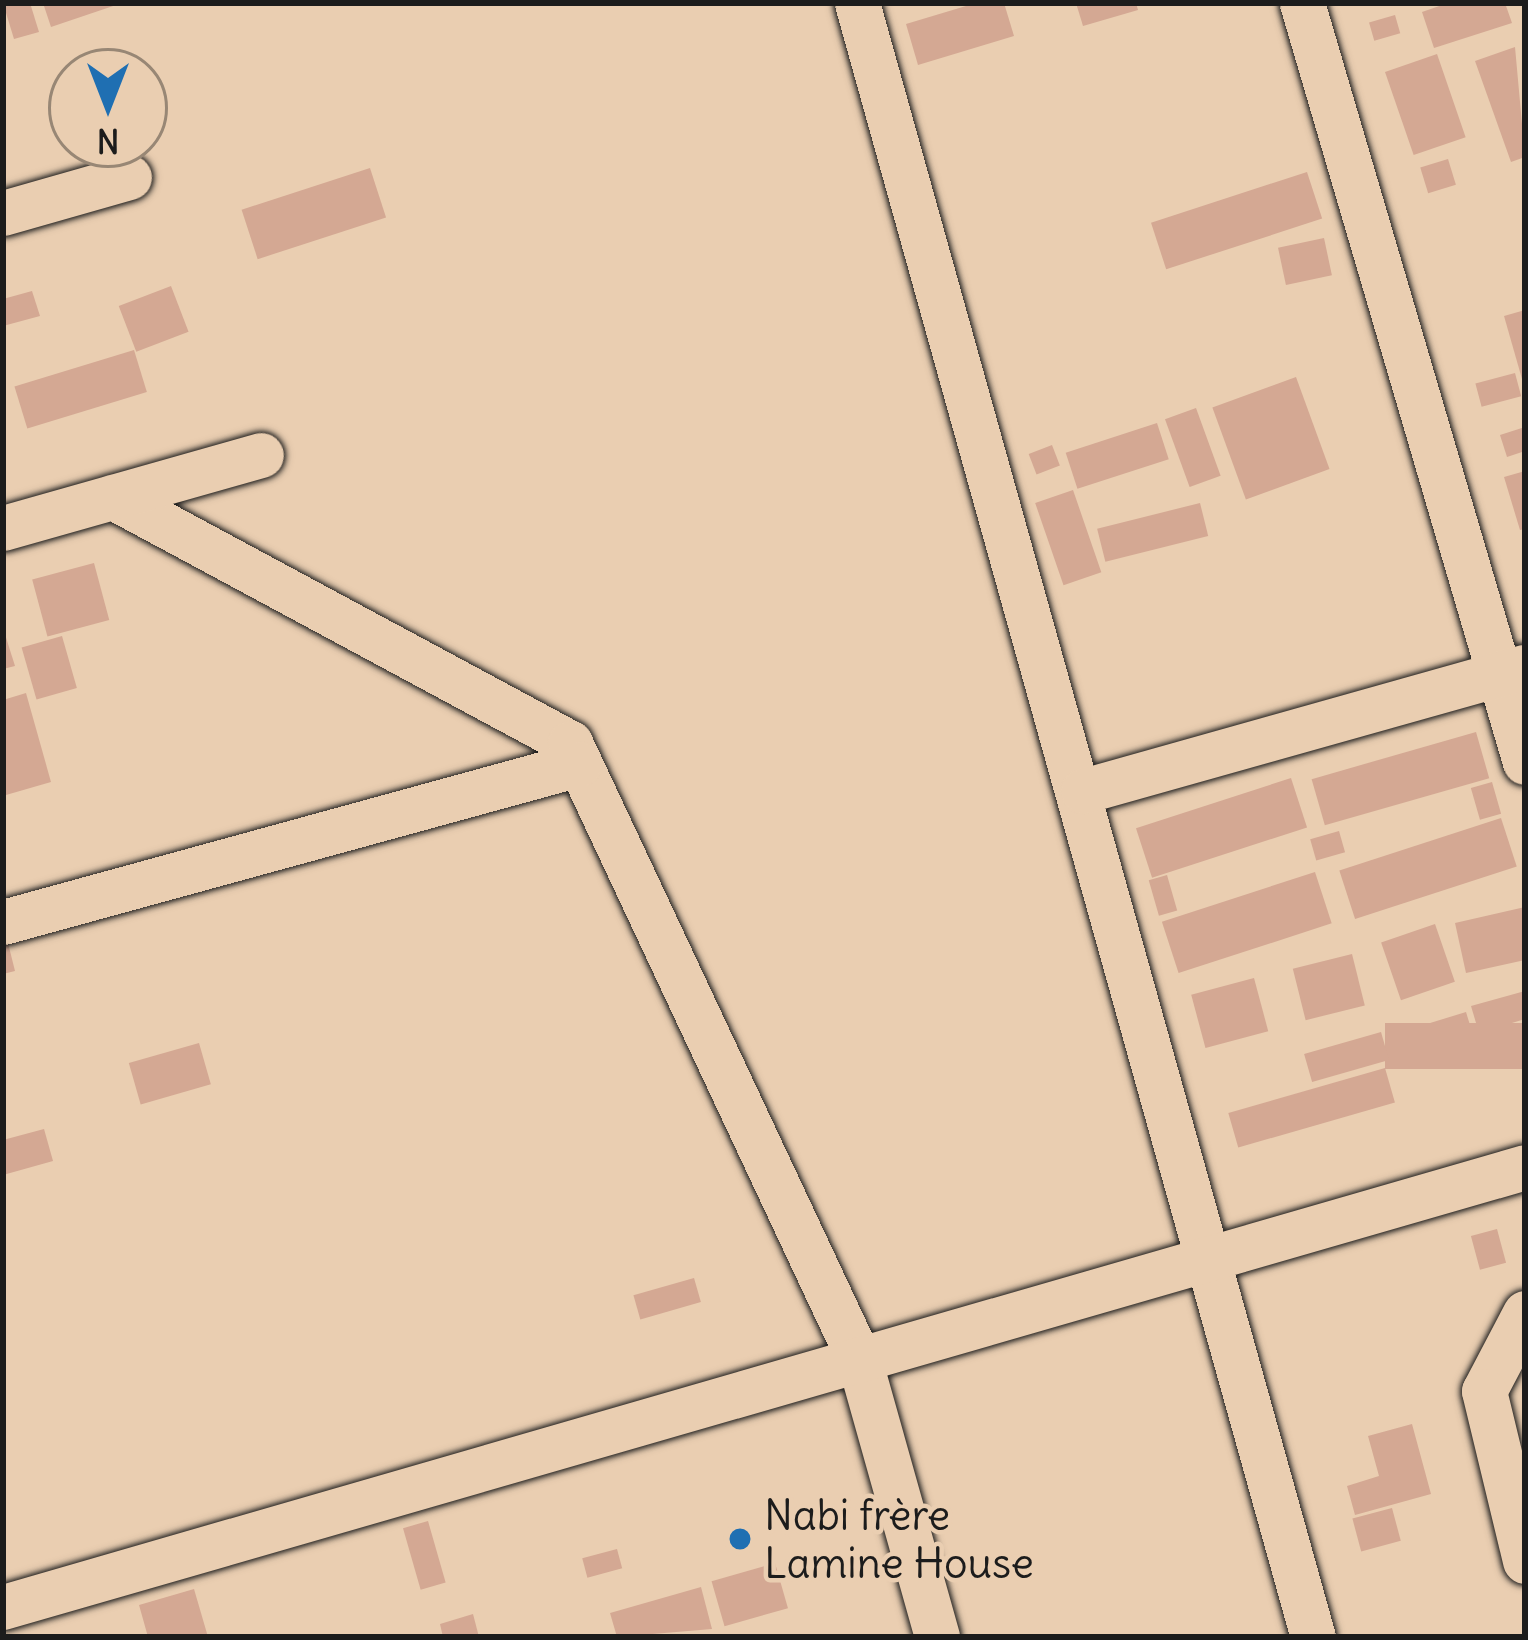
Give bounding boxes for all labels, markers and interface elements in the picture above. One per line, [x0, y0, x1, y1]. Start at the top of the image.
north arrow [48, 48, 168, 168]
text: N [97, 120, 119, 162]
place label: Nabi frère Lamine House [764, 1490, 1034, 1588]
marker: Nabi frère Lamine House [727, 1526, 753, 1552]

